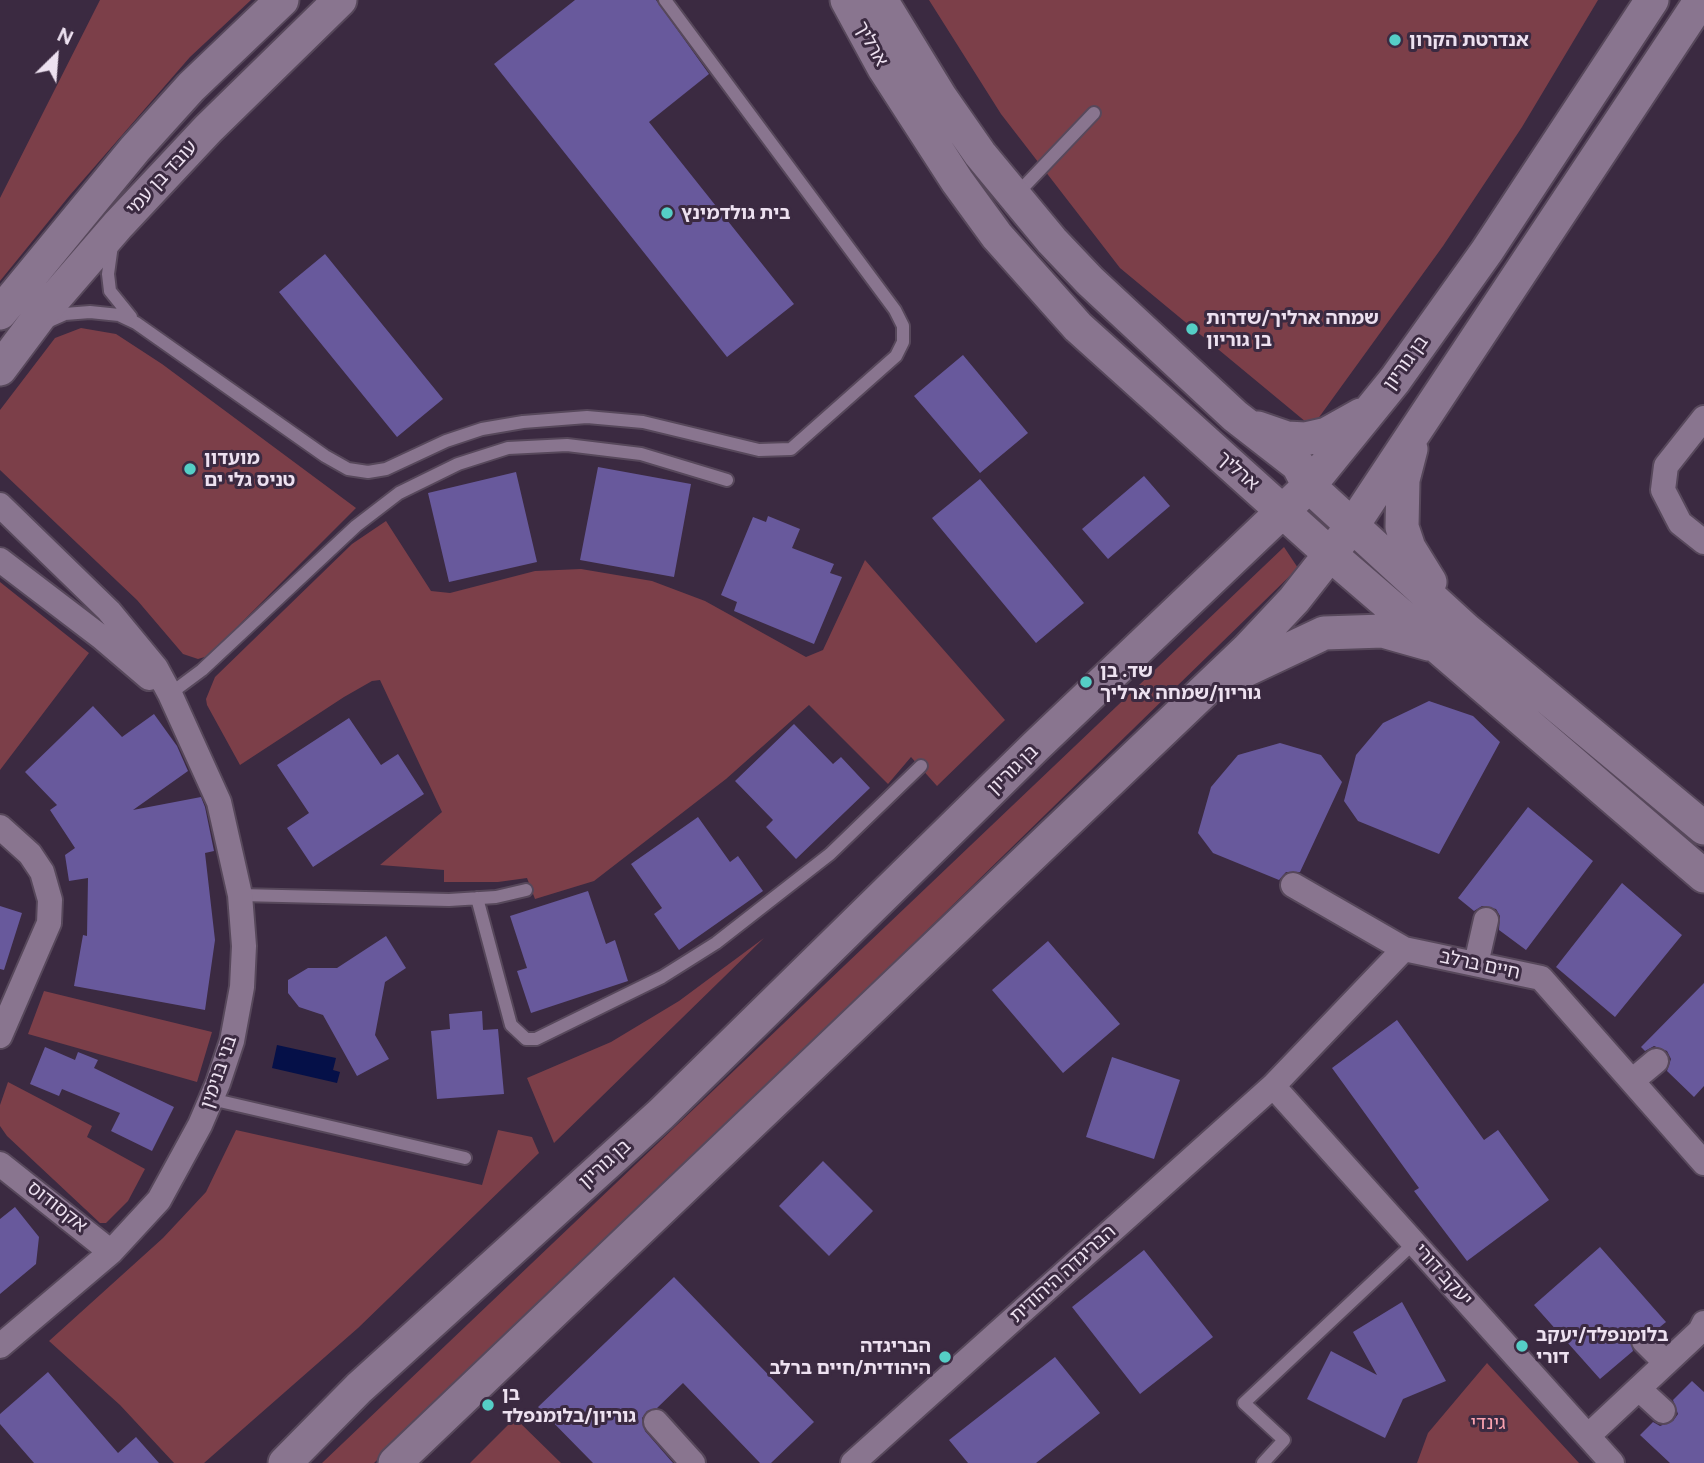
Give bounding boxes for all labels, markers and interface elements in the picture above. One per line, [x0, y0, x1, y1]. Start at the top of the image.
street label: ארליך [849, 18, 893, 70]
north arrow [21, 21, 91, 91]
text: N [54, 23, 77, 50]
place label: אנדרטת הקרון [1409, 29, 1529, 51]
marker: אנדרטת הקרון [1387, 32, 1403, 48]
street label: עובד בן עמי [122, 136, 202, 220]
place label: בית גולדמינץ [681, 202, 790, 224]
marker: בית גולדמינץ [659, 205, 675, 221]
place label: שמחה ארליך/שדרות בן גוריון [1206, 307, 1379, 351]
marker: שמחה ארליך/שדרות בן גוריון [1184, 321, 1200, 337]
street label: בן גוריון [1379, 331, 1433, 395]
place label: מועדון טניס גלי ים [204, 447, 295, 491]
street label: ארליך [1212, 447, 1264, 495]
marker: מועדון טניס גלי ים [182, 461, 198, 477]
place label: שד. בן גוריון/שמחה ארליך [1100, 660, 1261, 704]
marker: שד. בן גוריון/שמחה ארליך [1078, 674, 1094, 690]
street label: בן גוריון [983, 740, 1043, 800]
street label: חיים ברלב [1438, 945, 1522, 985]
street label: בני בנימין [196, 1032, 242, 1112]
street label: בן גוריון [574, 1135, 636, 1193]
street label: אקסודוס [22, 1177, 92, 1237]
street label: הבריגדה היהודית [1005, 1220, 1121, 1328]
street label: יעקב דורי [1409, 1239, 1477, 1311]
place label: בלומנפלד/יעקב דורי [1536, 1324, 1669, 1368]
place label: הבריגדה היהודית/חיים ברלב [770, 1335, 931, 1379]
marker: בלומנפלד/יעקב דורי [1514, 1338, 1530, 1354]
marker: הבריגדה היהודית/חיים ברלב [937, 1349, 953, 1365]
place label: בן גוריון/בלומנפלד [502, 1383, 636, 1427]
marker: בן גוריון/בלומנפלד [480, 1397, 496, 1413]
park label: גינדי [1470, 1412, 1506, 1434]

